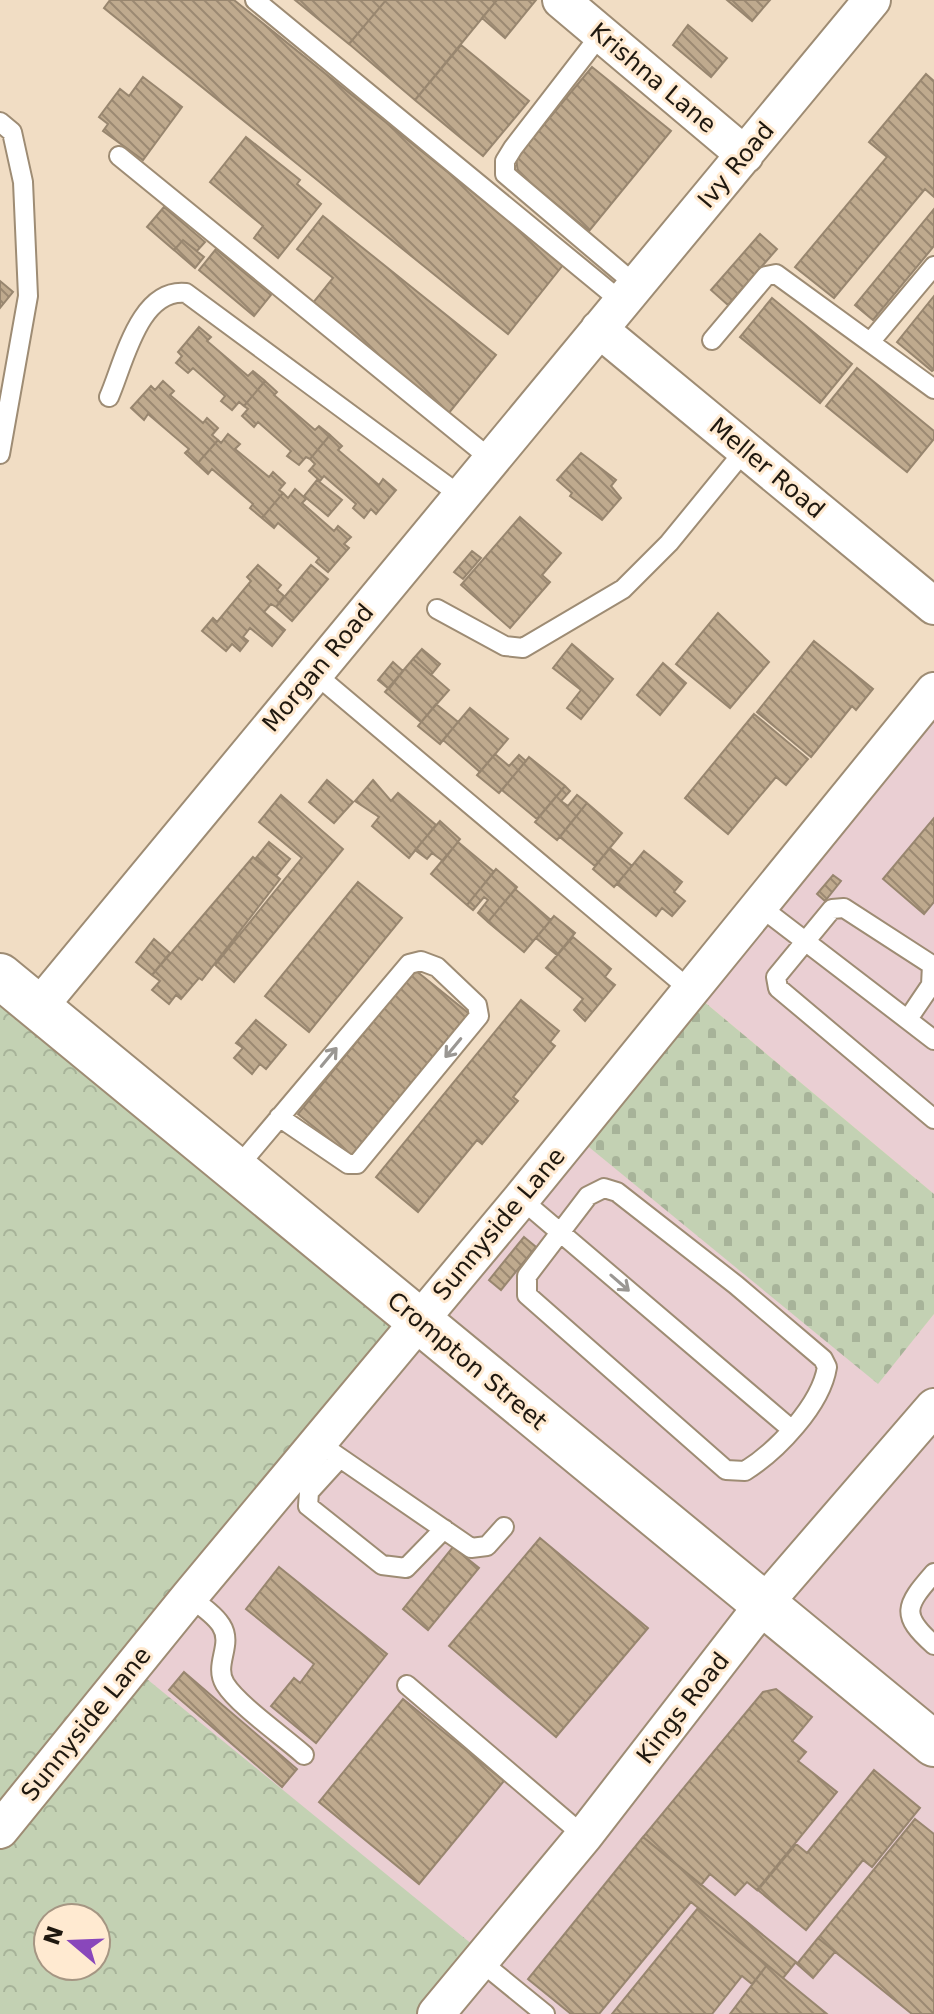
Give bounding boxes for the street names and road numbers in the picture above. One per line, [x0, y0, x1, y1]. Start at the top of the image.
street label: Krishna Lane [584, 17, 722, 139]
street label: Ivy Road [692, 116, 780, 214]
street label: Meller Road [704, 412, 830, 524]
street label: Morgan Road [257, 599, 379, 737]
street label: Sunnyside Lane [427, 1142, 571, 1306]
street label: Crompton Street [382, 1286, 552, 1436]
street label: Sunnyside Lane [15, 1641, 157, 1807]
street label: Kings Road [631, 1647, 735, 1769]

